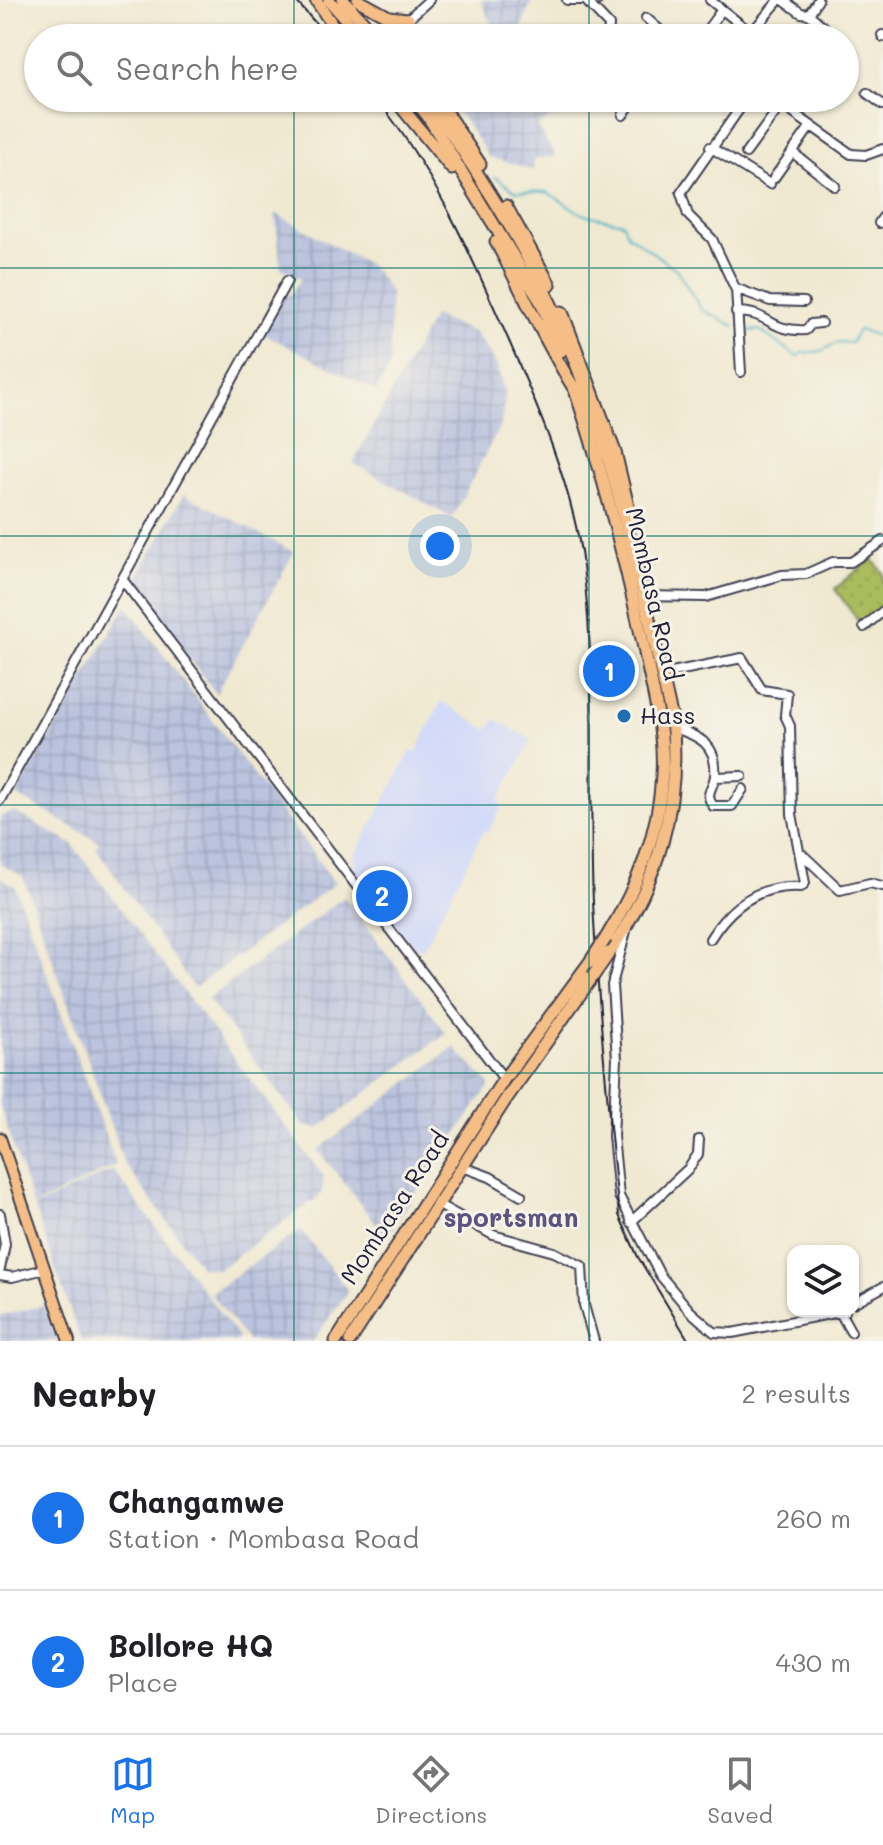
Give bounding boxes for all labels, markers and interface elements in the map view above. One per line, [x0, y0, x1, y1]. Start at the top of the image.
search box [24, 24, 859, 112]
icon: search [52, 46, 96, 90]
text: Search here [116, 48, 299, 88]
street label: Mombasa Road [619, 504, 689, 683]
your location [420, 526, 460, 566]
pin: 1 [583, 641, 635, 701]
place label: Hass [640, 699, 695, 730]
marker: Hass [615, 707, 633, 725]
pin: 2 [356, 866, 408, 926]
street label: Mombasa Road [333, 1125, 455, 1290]
district label: sportsman [444, 1200, 579, 1234]
map controls [787, 1245, 859, 1317]
button: layers [787, 1245, 859, 1317]
text: Nearby [32, 1371, 157, 1416]
text: 2 results [742, 1376, 851, 1410]
text: Changamwe [108, 1481, 284, 1521]
text: 1 [52, 1501, 64, 1535]
text: 260 m [776, 1501, 851, 1535]
text: Station · Mombasa Road [108, 1521, 419, 1555]
text: Bollore HQ [108, 1625, 273, 1665]
text: 2 [51, 1645, 65, 1679]
text: 430 m [775, 1645, 851, 1679]
text: Place [108, 1665, 178, 1699]
tab: Map [110, 1752, 155, 1829]
tab: Directions [375, 1752, 487, 1829]
tab: Saved [708, 1752, 773, 1829]

